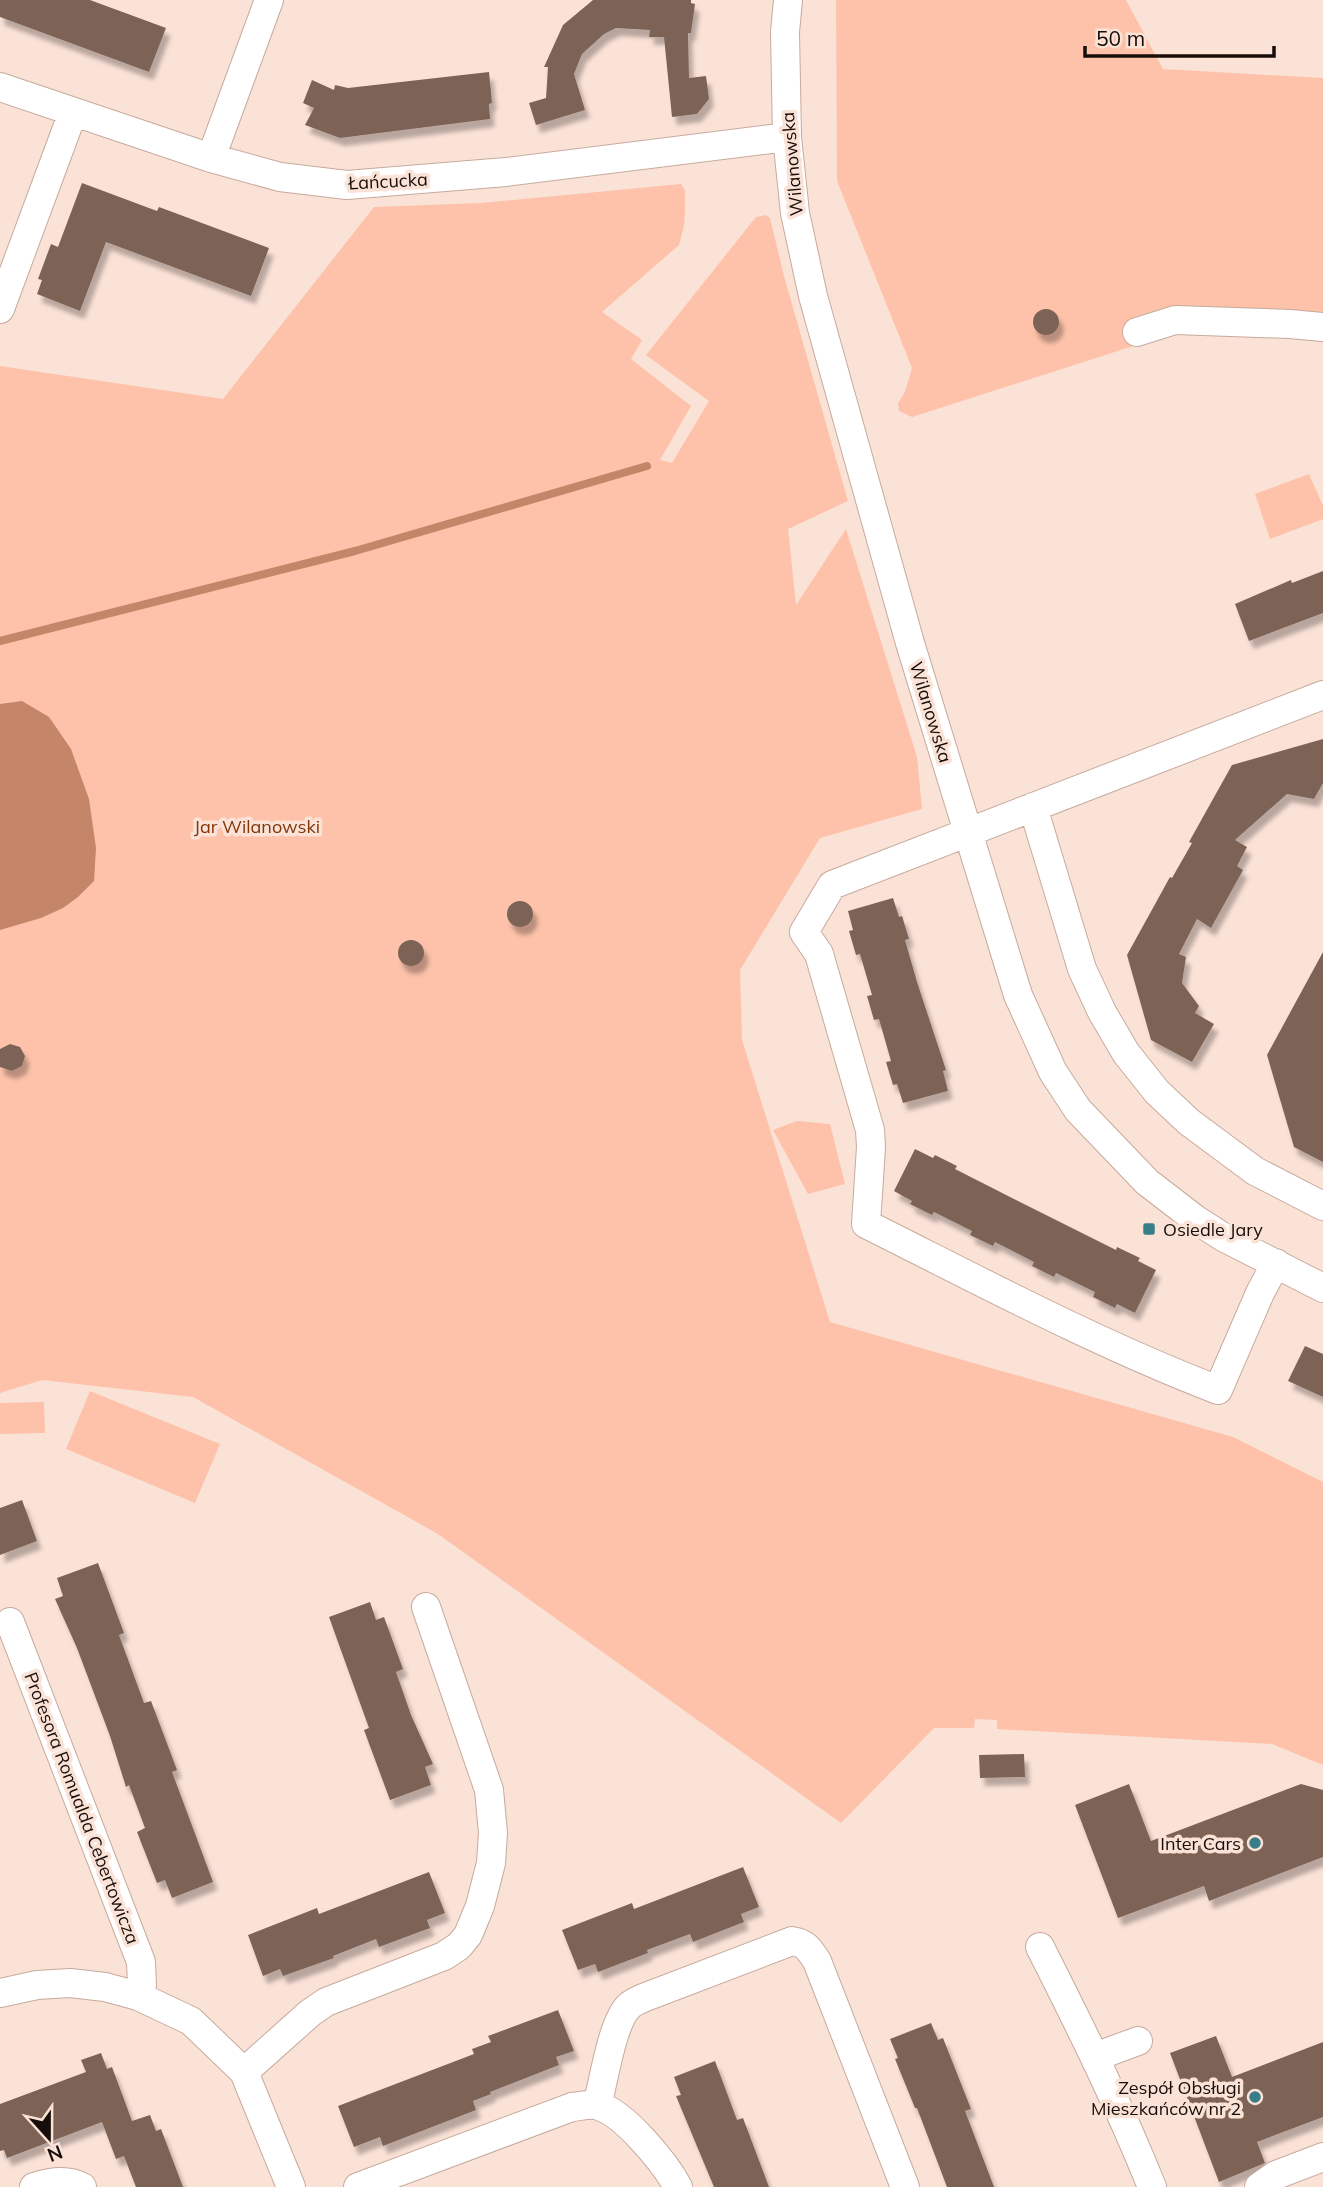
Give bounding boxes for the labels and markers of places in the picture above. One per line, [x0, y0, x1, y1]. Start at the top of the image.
place label: Osiedle Jary [1163, 1218, 1263, 1241]
marker: Osiedle Jary [1141, 1221, 1157, 1237]
place label: Inter Cars [1160, 1832, 1241, 1855]
marker: Inter Cars [1247, 1835, 1263, 1851]
place label: Zespół Obsługi Mieszkańców nr 2 [1091, 2076, 1241, 2120]
marker: Zespół Obsługi Mieszkańców nr 2 [1247, 2089, 1263, 2105]

